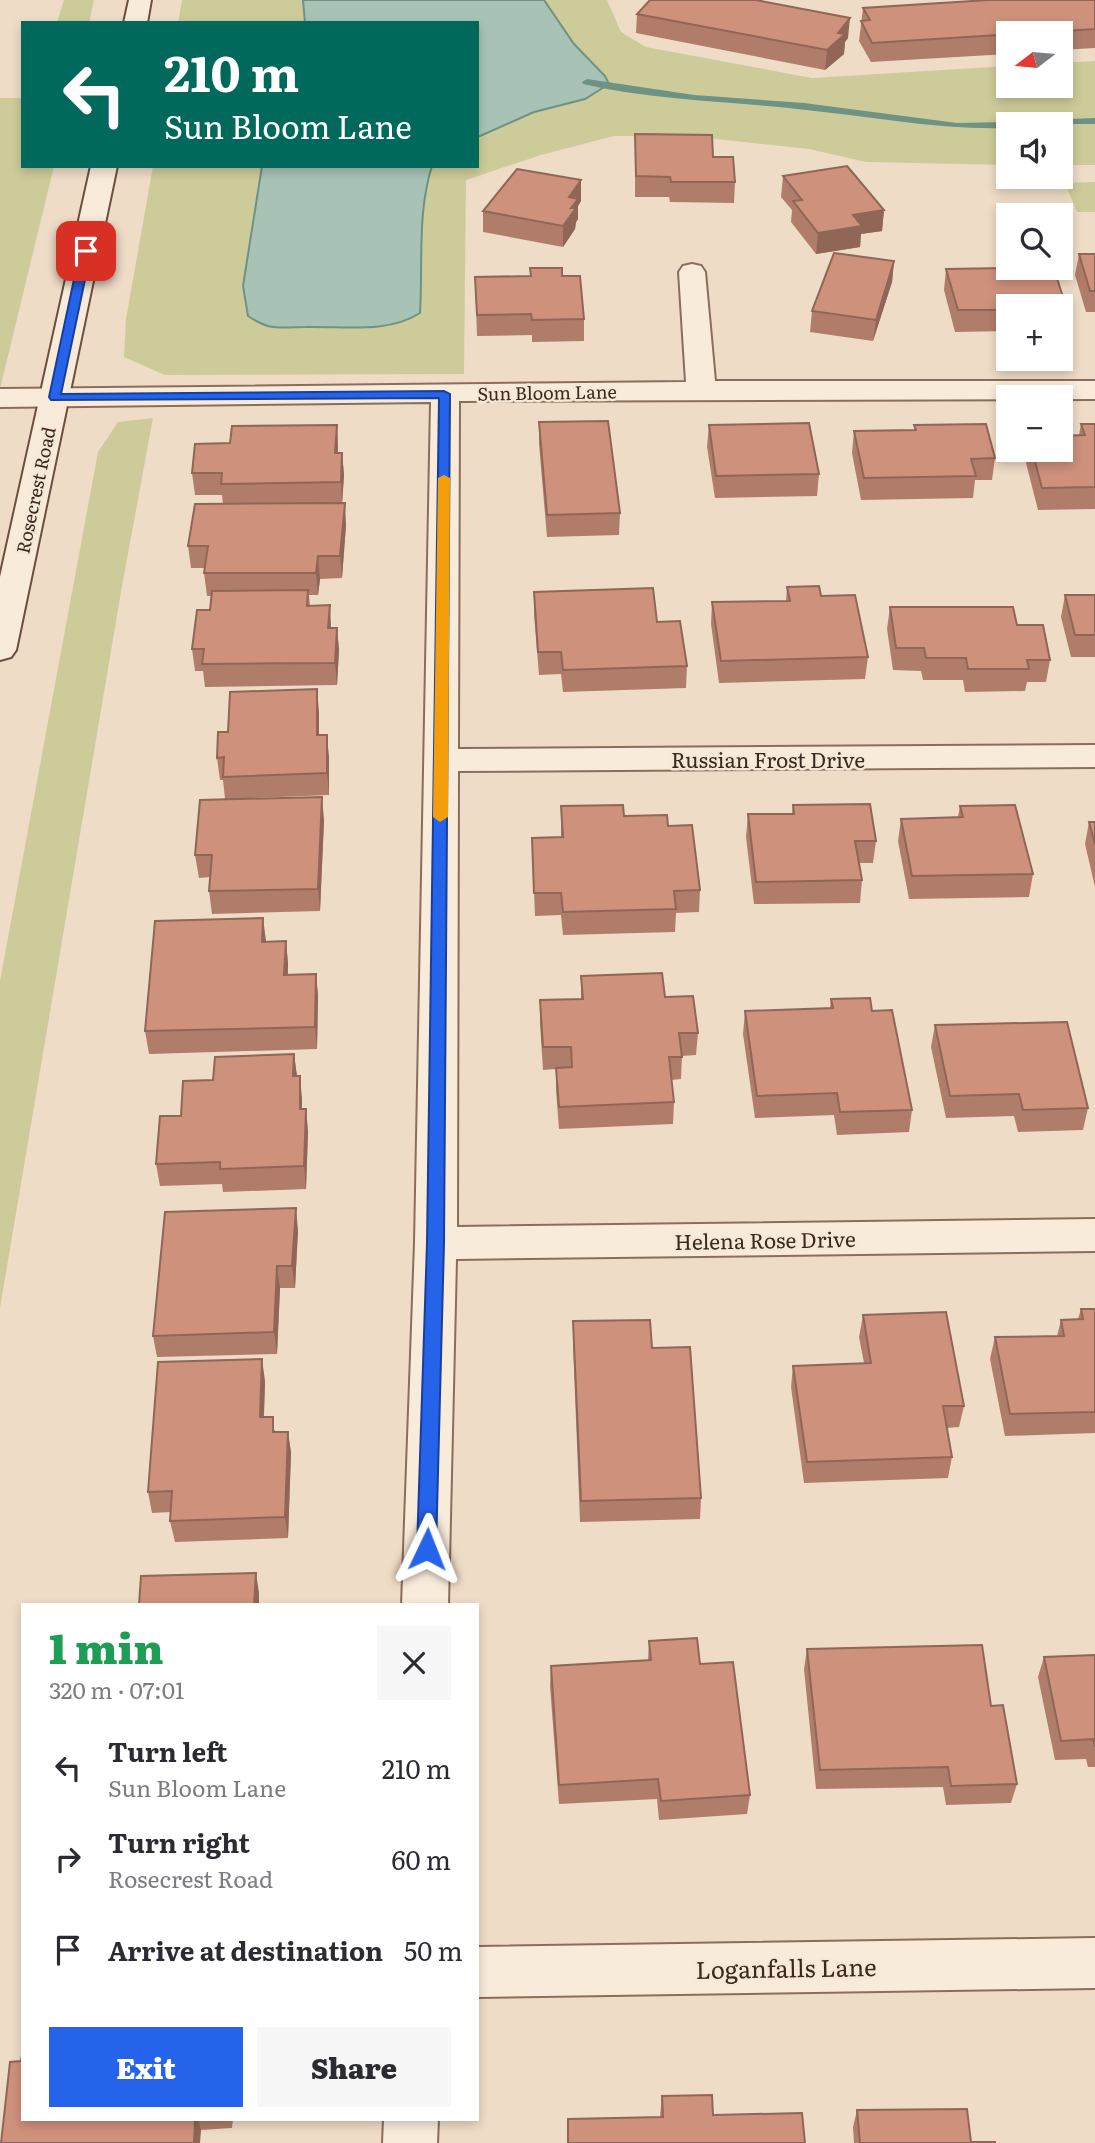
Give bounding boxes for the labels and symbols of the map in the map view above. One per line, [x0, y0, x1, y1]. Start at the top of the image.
north arrow [996, 21, 1073, 98]
pin [56, 221, 116, 281]
street label: Sun Bloom Lane [477, 377, 617, 407]
street label: Rosecrest Road [8, 424, 62, 556]
street label: Russian Frost Drive [671, 743, 865, 774]
street label: Helena Rose Drive [674, 1222, 856, 1256]
position arrow [390, 1512, 464, 1586]
street label: Loganfalls Lane [695, 1948, 877, 1986]

